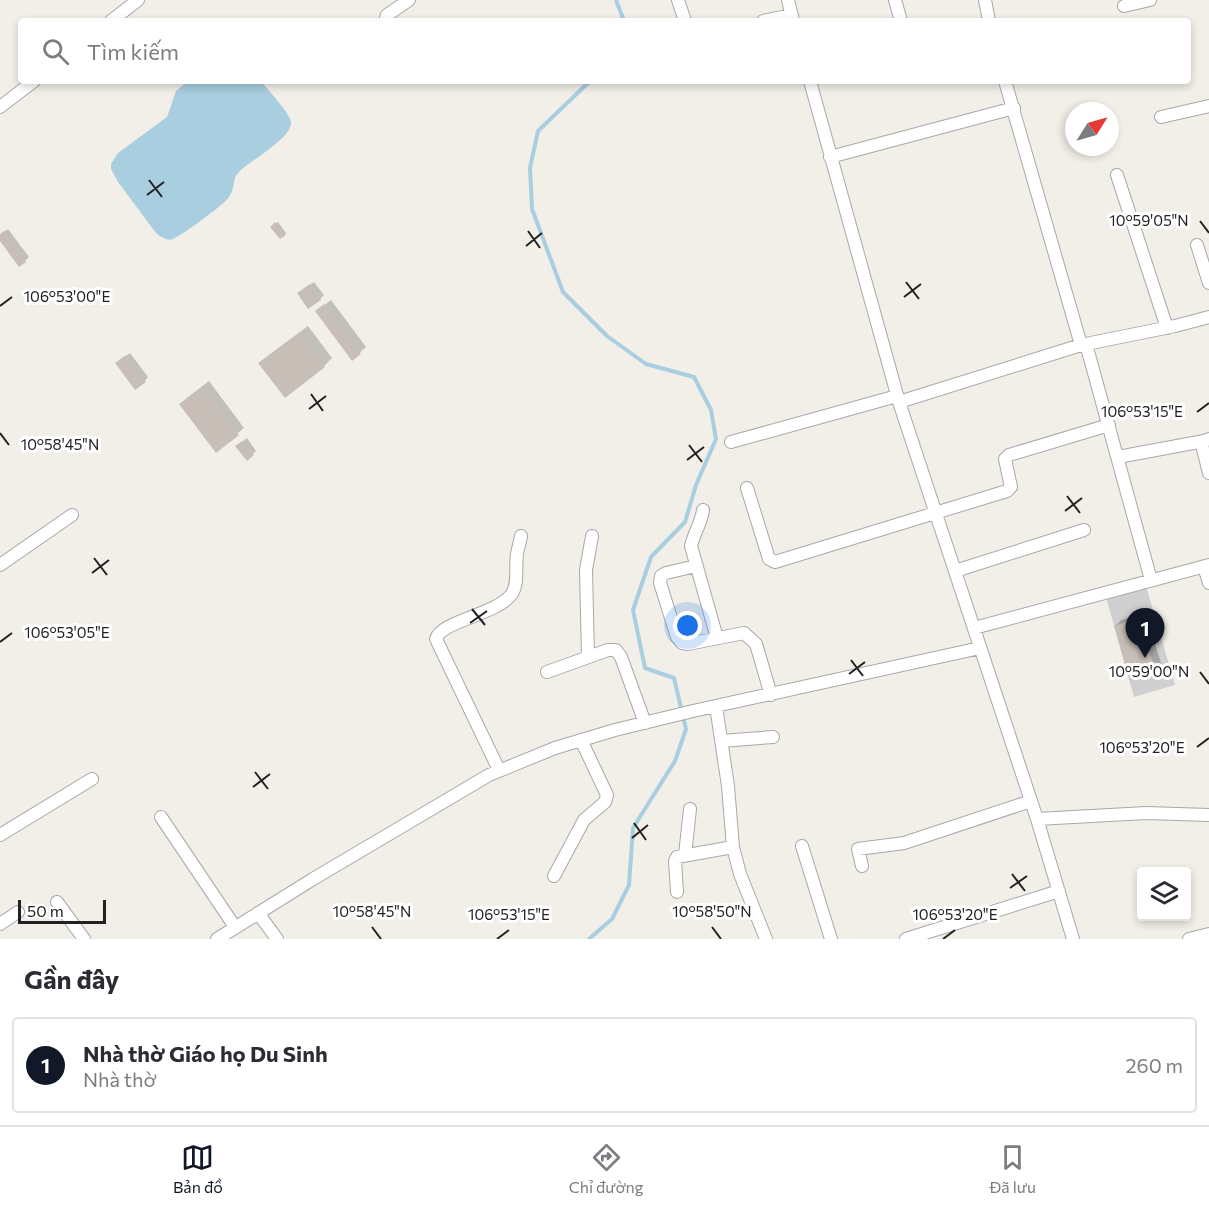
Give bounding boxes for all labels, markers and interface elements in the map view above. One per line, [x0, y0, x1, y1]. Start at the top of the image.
search box [18, 18, 1191, 84]
icon: search [39, 35, 72, 68]
text: Tìm kiếm [87, 38, 179, 65]
north arrow [1065, 102, 1119, 156]
text: 10°59'05"N [1109, 211, 1189, 229]
text: 106°53'00"E [24, 287, 110, 305]
text: 106°53'15"E [1101, 402, 1183, 420]
text: 10°58'45"N [21, 435, 99, 453]
pin: 1 [1126, 608, 1164, 658]
your location [673, 611, 702, 640]
text: 106°53'05"E [24, 623, 110, 641]
text: 10°59'00"N [1109, 662, 1189, 680]
text: 106°53'20"E [1099, 738, 1185, 756]
map controls [1137, 867, 1191, 921]
button: layers [1137, 867, 1191, 921]
scale bar [18, 897, 106, 924]
text: 50 m [27, 901, 64, 920]
text: 10°58'45"N [333, 902, 411, 920]
text: 10°58'50"N [672, 902, 752, 920]
text: 106°53'15"E [468, 905, 550, 923]
text: 106°53'20"E [912, 905, 998, 923]
text: Gần đây [24, 963, 119, 994]
text: Nhà thờ Giáo họ Du Sinh [83, 1040, 328, 1067]
text: 1 [41, 1053, 50, 1077]
text: 260 m [1125, 1053, 1183, 1077]
text: Nhà thờ [83, 1067, 156, 1091]
tab: Bản đồ [173, 1141, 223, 1196]
tab: Chỉ đường [569, 1141, 643, 1196]
tab: Đã lưu [990, 1141, 1036, 1196]

